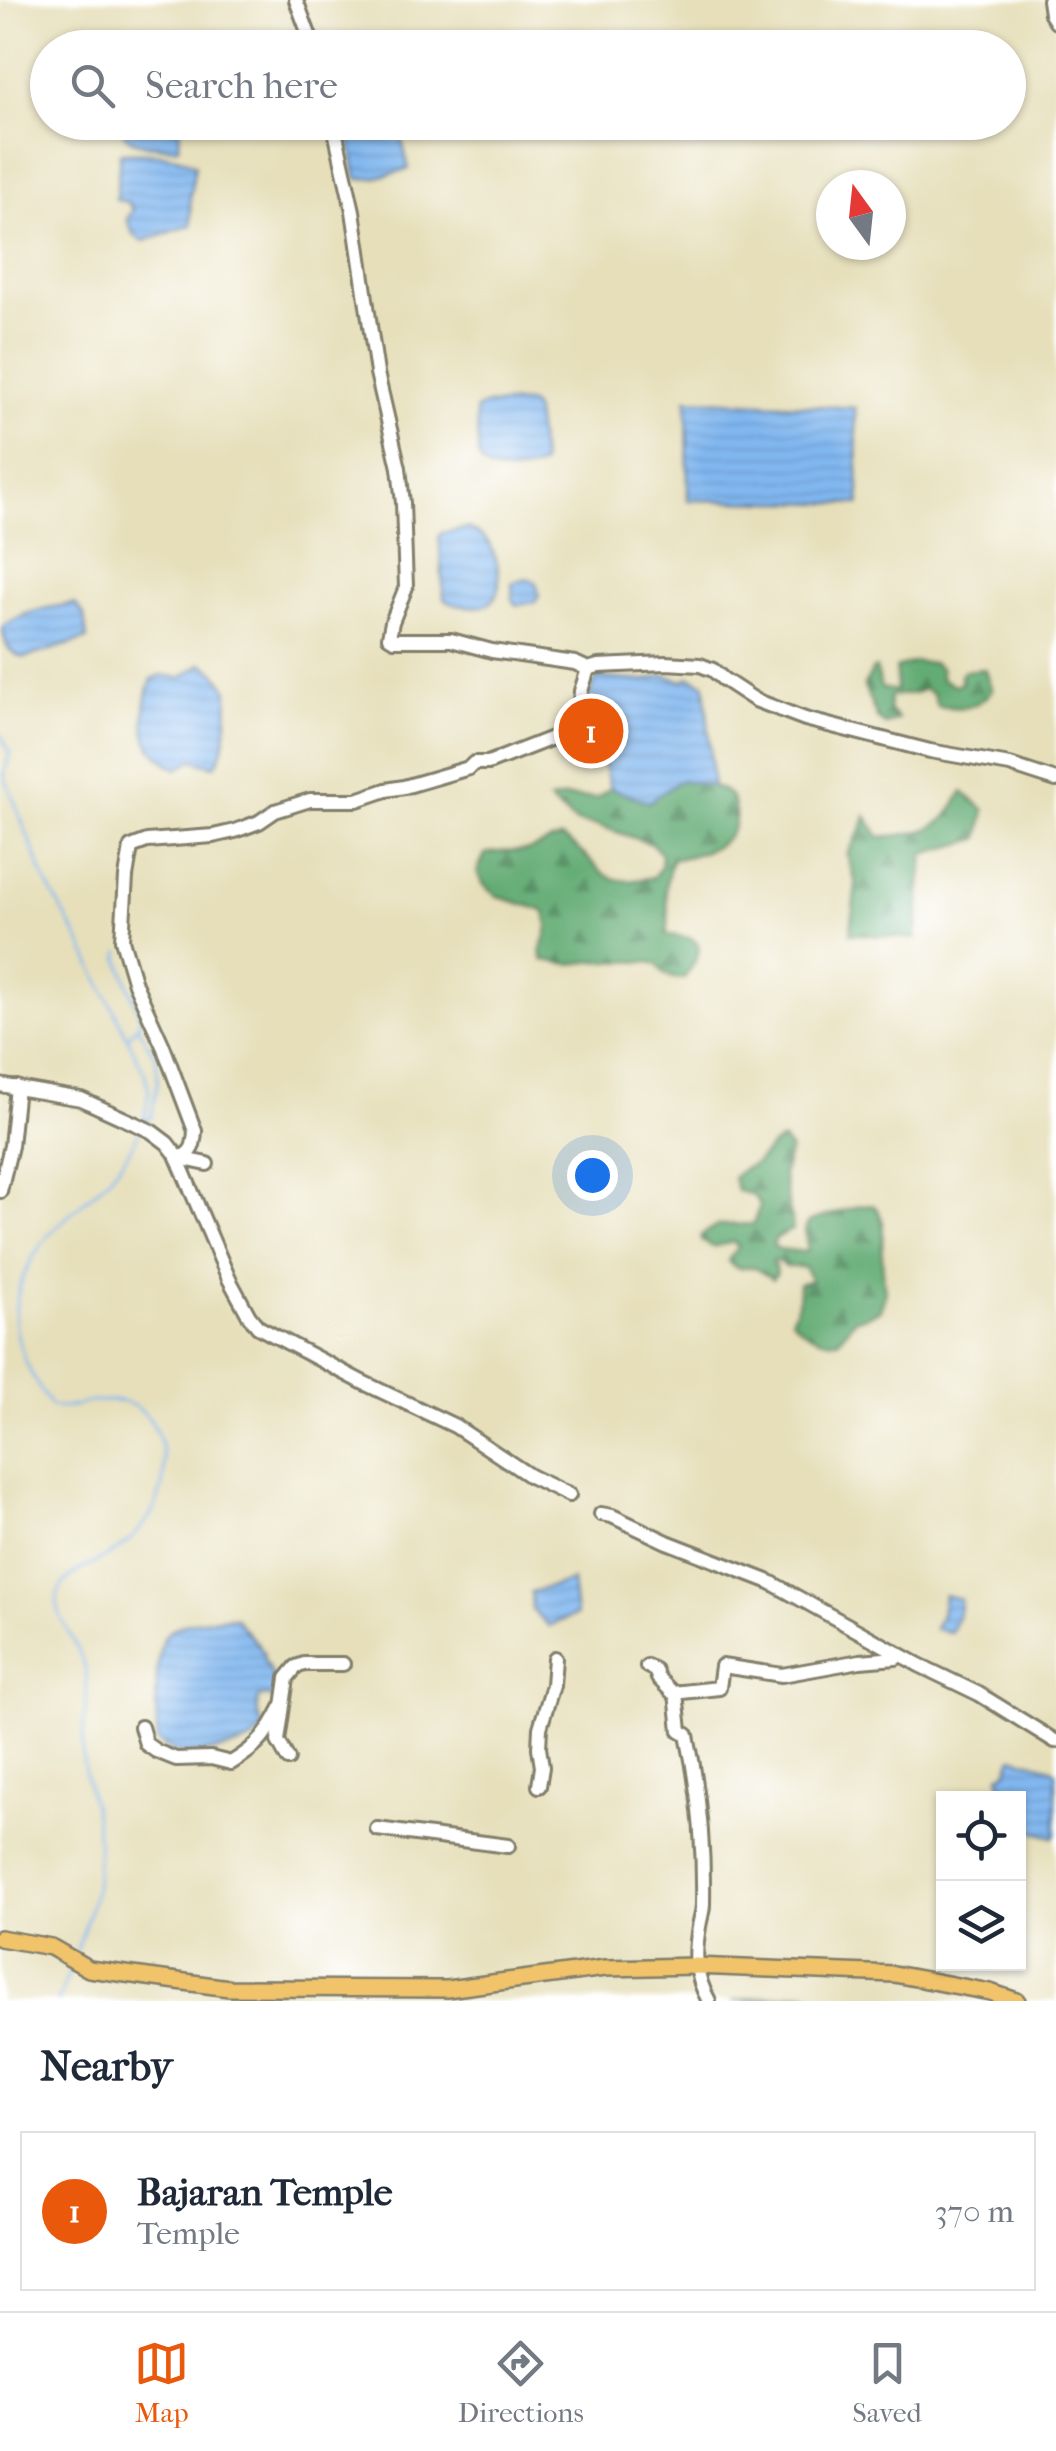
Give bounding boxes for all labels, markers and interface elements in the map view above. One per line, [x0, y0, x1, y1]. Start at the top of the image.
search box [30, 30, 1026, 140]
icon: search [65, 58, 120, 113]
text: Search here [145, 63, 338, 108]
north arrow [816, 170, 906, 260]
pin: 1 [558, 694, 624, 768]
your location [567, 1150, 618, 1201]
map controls [936, 1791, 1026, 1971]
button: locate [936, 1791, 1026, 1881]
button: layers [936, 1881, 1026, 1971]
text: Nearby [40, 2042, 172, 2091]
text: Bajaran Temple [137, 2170, 393, 2215]
text: 1 [69, 2193, 80, 2230]
text: 370 m [934, 2193, 1014, 2230]
text: Temple [137, 2215, 240, 2252]
tab: Map [134, 2336, 189, 2429]
tab: Directions [458, 2336, 584, 2429]
tab: Saved [852, 2336, 922, 2429]

